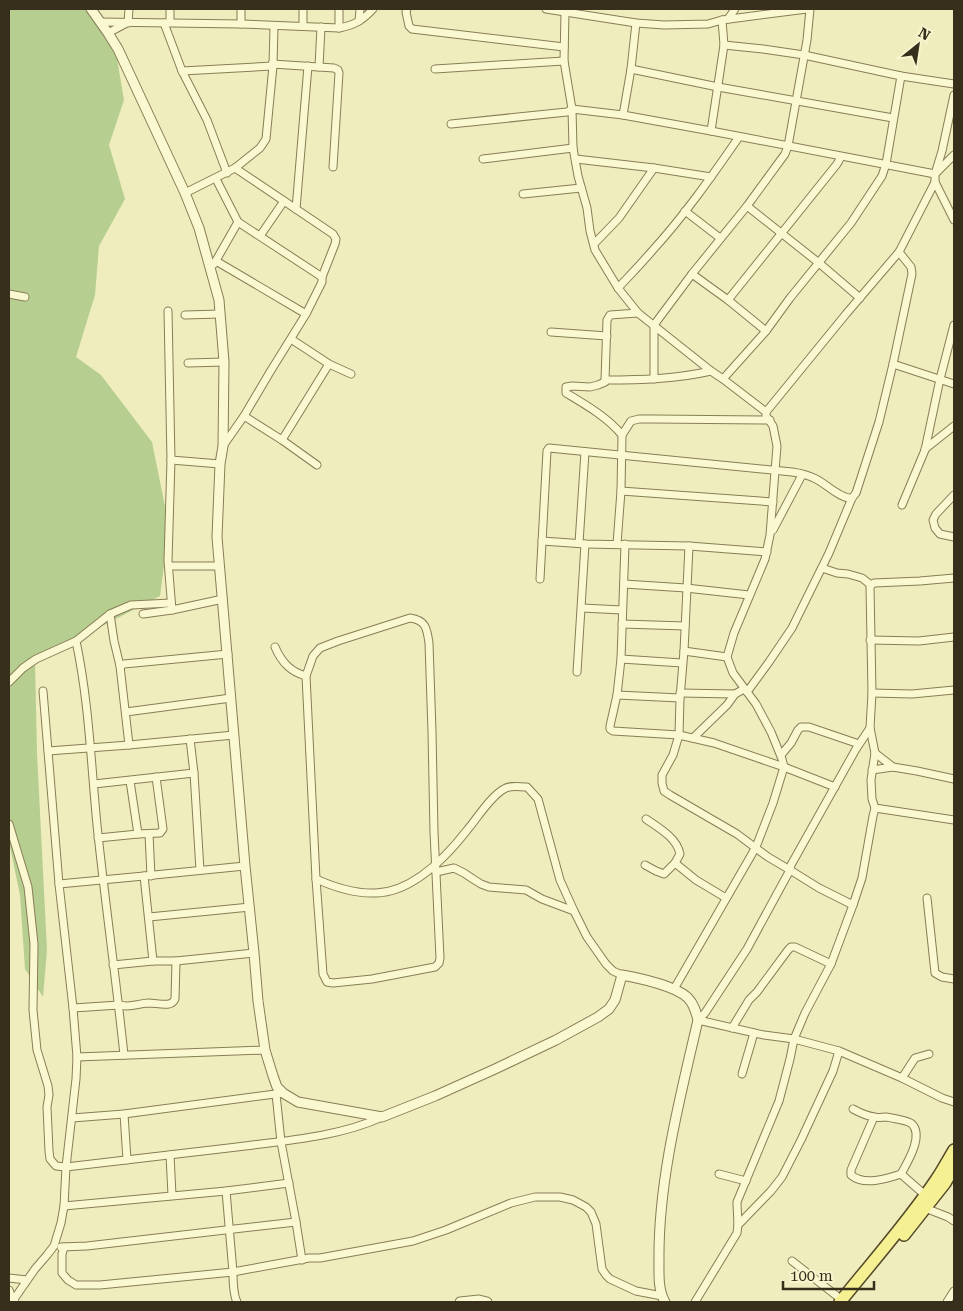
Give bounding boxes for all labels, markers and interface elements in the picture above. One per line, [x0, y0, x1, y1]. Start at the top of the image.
north arrow [893, 20, 943, 70]
text: N [916, 24, 933, 43]
scale bar [783, 1258, 874, 1290]
text: 100 m [790, 1267, 833, 1285]

